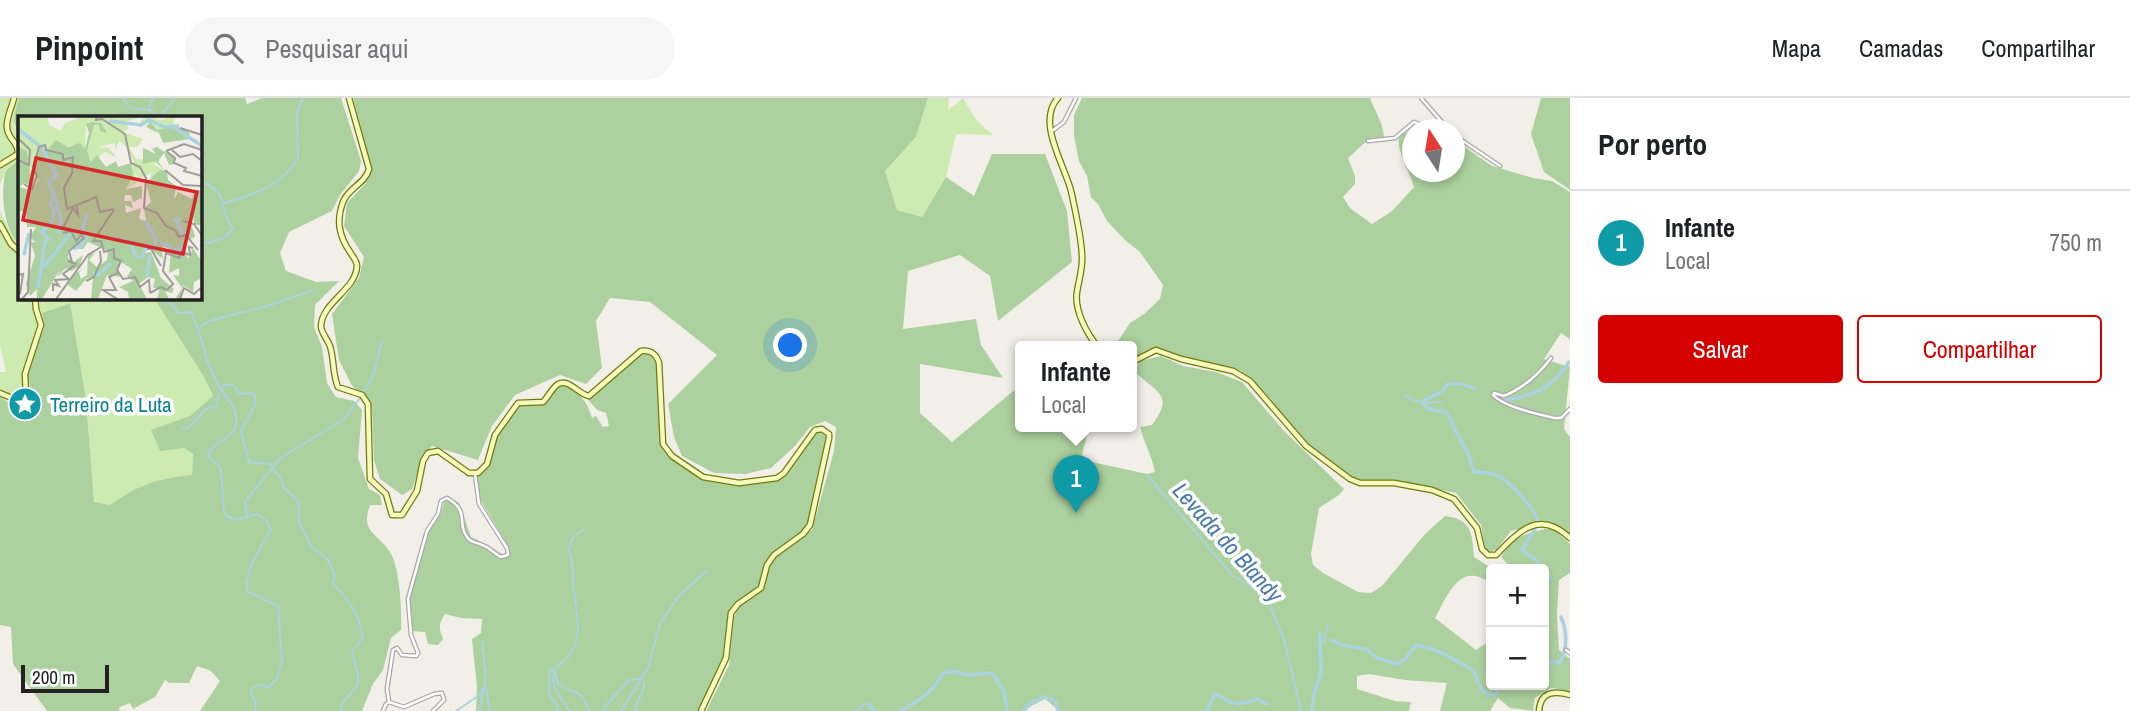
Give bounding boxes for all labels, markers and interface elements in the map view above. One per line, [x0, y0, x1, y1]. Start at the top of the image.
search box [185, 17, 675, 80]
text: Pinpoint [35, 26, 143, 70]
icon: search [209, 29, 247, 67]
text: Pesquisar aqui [265, 31, 409, 66]
text: Mapa [1772, 32, 1821, 64]
text: Camadas [1859, 32, 1943, 64]
text: Compartilhar [1981, 32, 2095, 64]
inset map [18, 116, 201, 299]
north arrow [1402, 119, 1465, 182]
text: Por perto [1598, 124, 1707, 164]
text: Infante [1665, 210, 1735, 245]
text: 1 [1616, 227, 1626, 258]
text: 750 m [2050, 227, 2102, 258]
text: Local [1665, 245, 1710, 276]
button: Salvar [1598, 315, 1843, 383]
button: Compartilhar [1857, 315, 2102, 383]
your location [773, 328, 807, 362]
popup [1015, 341, 1137, 432]
text: Infante [1041, 354, 1111, 389]
place icon: Terreiro da Luta [6, 385, 44, 423]
text: Local [1041, 389, 1086, 420]
place label: Terreiro da Luta [50, 390, 172, 419]
pin: 1 [1053, 455, 1099, 513]
water label: Levada do Blandy [1166, 476, 1291, 610]
map controls [1486, 564, 1549, 690]
button: + [1486, 564, 1549, 627]
button: − [1486, 627, 1549, 690]
scale bar [21, 662, 108, 694]
text: 200 m [32, 664, 75, 690]

